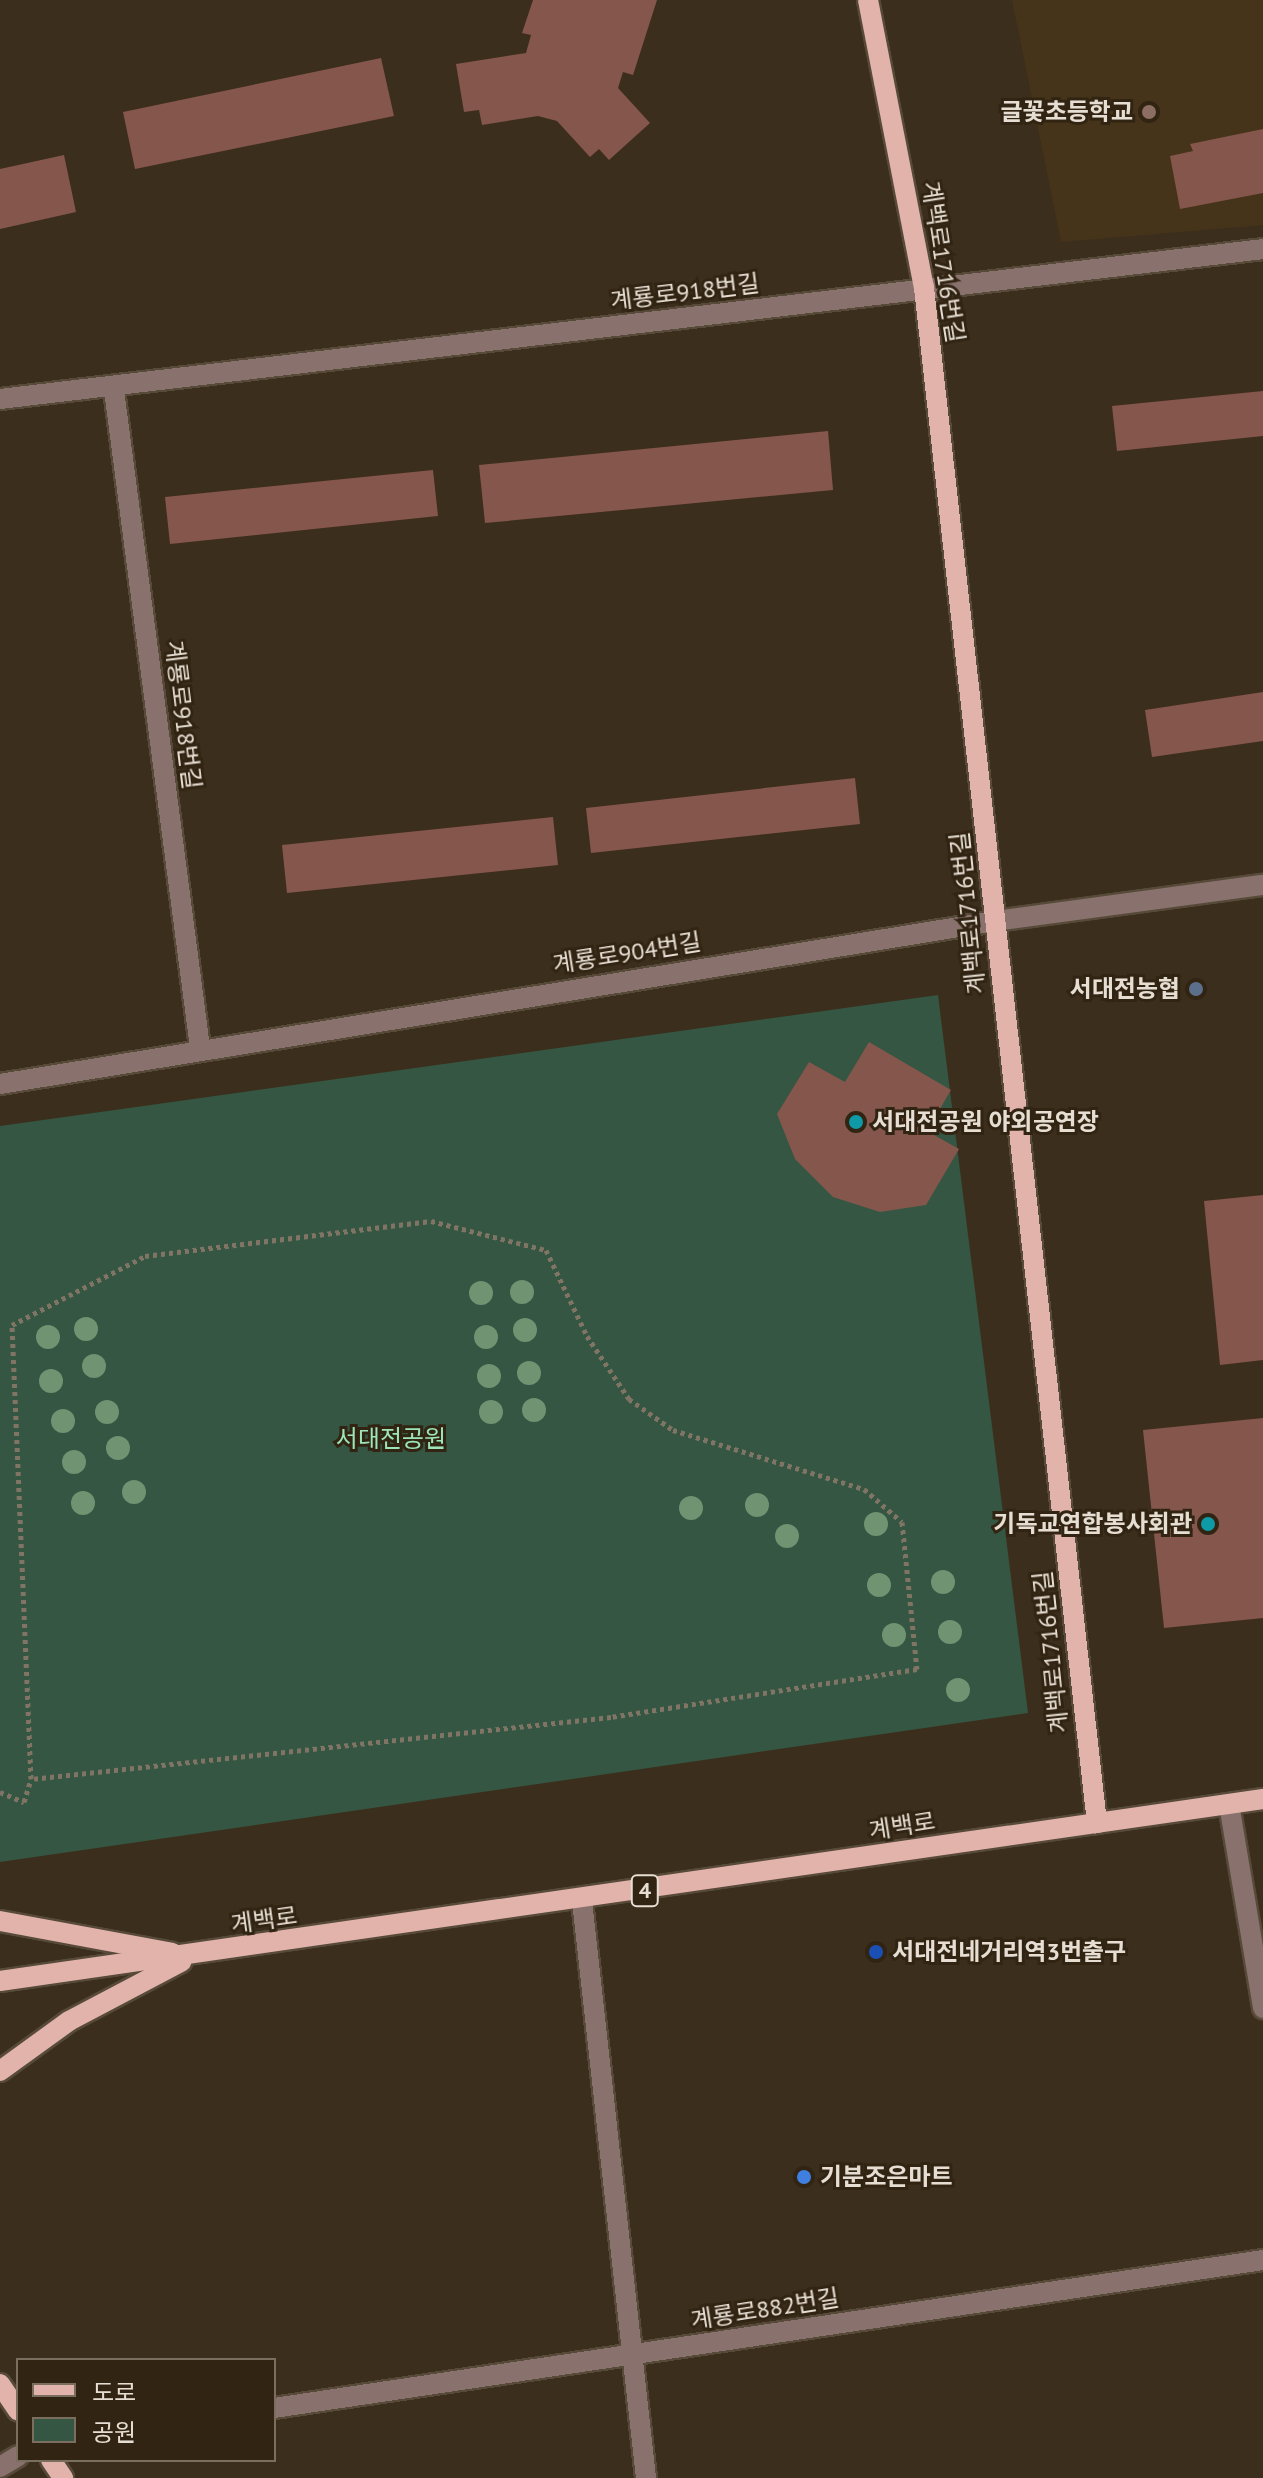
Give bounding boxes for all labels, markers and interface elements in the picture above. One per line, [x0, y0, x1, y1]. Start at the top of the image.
place label: 글꽃초등학교 [1001, 98, 1133, 126]
marker: 글꽃초등학교 [1140, 103, 1158, 121]
street label: 계백로1716번길 [916, 179, 970, 345]
street label: 계룡로918번길 [609, 269, 761, 315]
street label: 계룡로918번길 [160, 639, 206, 791]
street label: 계백로1716번길 [945, 831, 991, 995]
street label: 계룡로904번길 [551, 927, 703, 979]
place label: 서대전농협 [1070, 975, 1180, 1003]
marker: 서대전농협 [1187, 980, 1205, 998]
place label: 서대전공원 야외공연장 [872, 1108, 1099, 1136]
marker: 서대전공원 야외공연장 [847, 1113, 865, 1131]
park label: 서대전공원 [336, 1425, 446, 1453]
place label: 기독교연합봉사회관 [993, 1510, 1192, 1538]
marker: 기독교연합봉사회관 [1199, 1515, 1217, 1533]
street label: 계백로1716번길 [1028, 1570, 1074, 1734]
street label: 계백로 [867, 1807, 937, 1845]
road number: 4 [629, 1873, 661, 1909]
street label: 계백로 [229, 1901, 299, 1939]
place label: 서대전네거리역3번출구 [892, 1938, 1126, 1966]
marker: 서대전네거리역3번출구 [867, 1943, 885, 1961]
place label: 기분조은마트 [820, 2163, 952, 2191]
marker: 기분조은마트 [795, 2168, 813, 2186]
street label: 계룡로882번길 [689, 2283, 841, 2335]
legend [16, 2358, 276, 2462]
text: 도로 [92, 2377, 136, 2408]
text: 공원 [92, 2417, 136, 2448]

